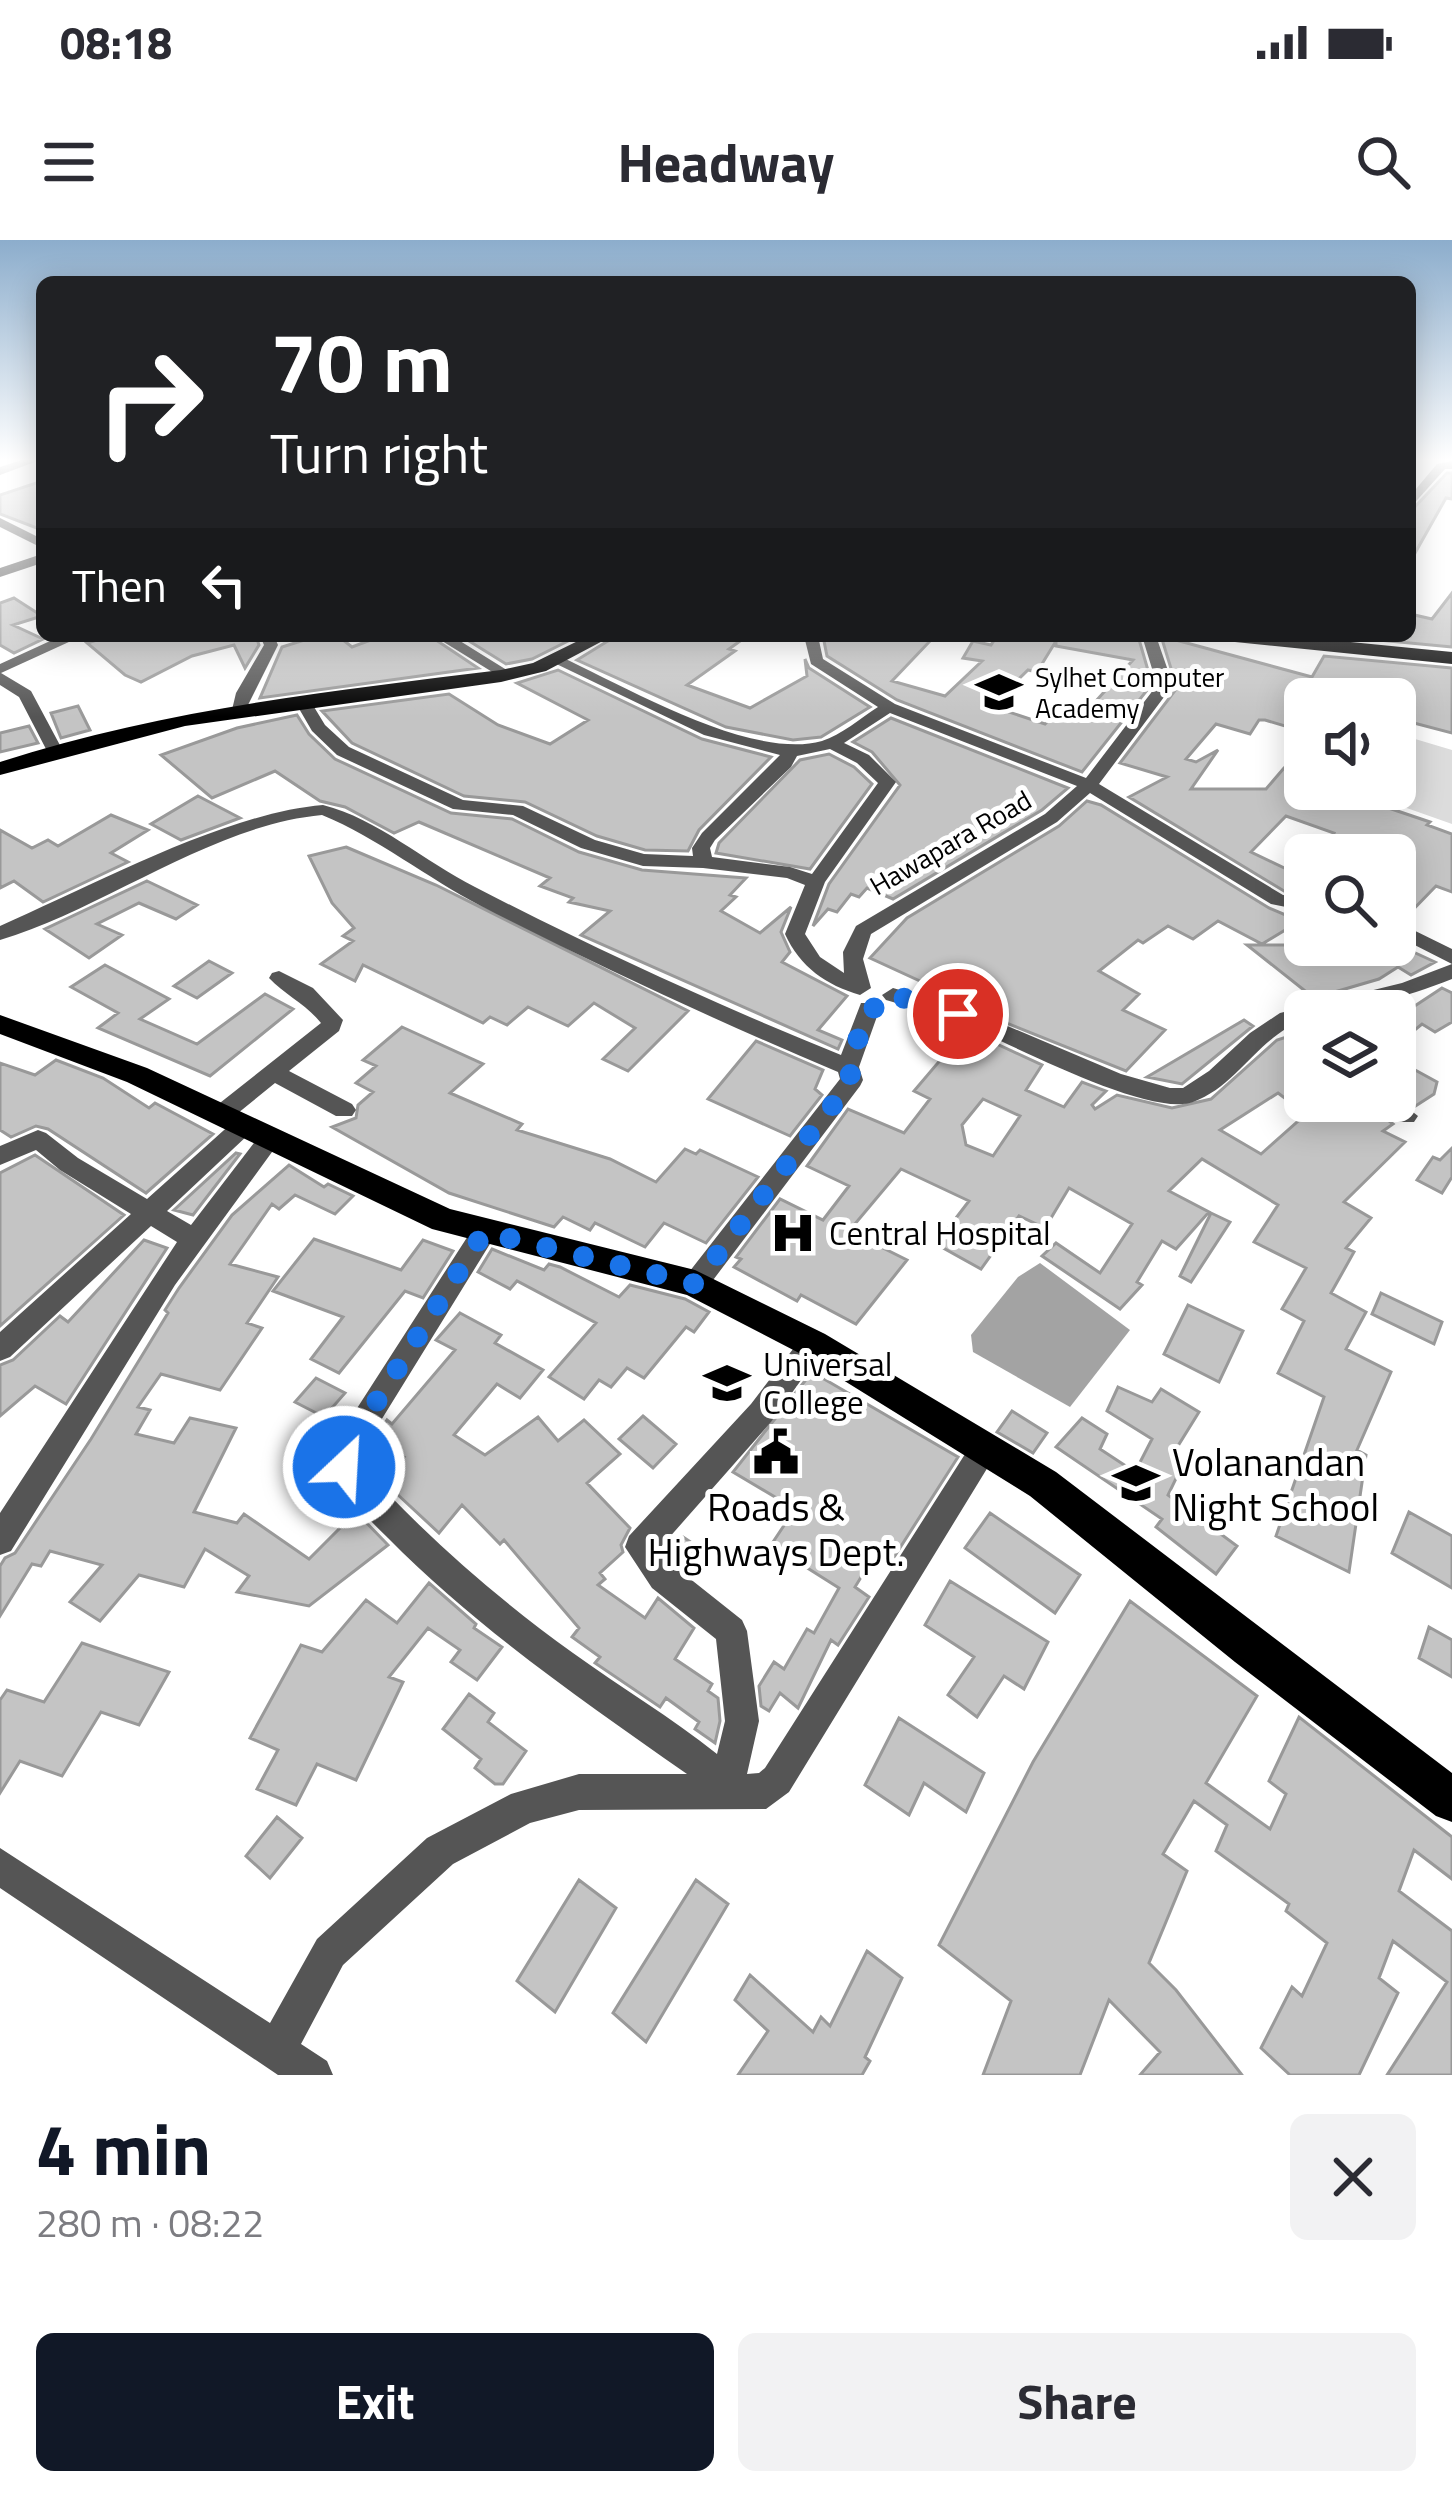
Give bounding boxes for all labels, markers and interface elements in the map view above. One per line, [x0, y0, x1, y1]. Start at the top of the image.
text: 08:18 [60, 8, 172, 76]
text: Headway [618, 121, 834, 203]
icon: menu [36, 129, 102, 195]
icon: search [1350, 129, 1416, 195]
text: 70 m [270, 297, 453, 425]
icon: right [72, 324, 228, 480]
text: Turn right [270, 412, 488, 494]
text: Then [72, 551, 167, 619]
icon: left [191, 552, 257, 618]
place label: Sylhet Computer Academy [1035, 656, 1224, 728]
school or university icon: Sylhet Computer Academy [974, 667, 1024, 717]
map controls [1284, 678, 1416, 1122]
button: sound [1284, 678, 1416, 810]
street label: Hawapara Road [861, 779, 1039, 905]
button: search [1284, 834, 1416, 966]
pin [907, 963, 1009, 1065]
icon: arrive [925, 981, 991, 1047]
button: layers [1284, 990, 1416, 1122]
hospital icon: Central Hospital [768, 1208, 818, 1258]
place label: Central Hospital [829, 1208, 1051, 1258]
place label: Universal College [763, 1339, 892, 1427]
school or university icon: Universal College [702, 1358, 752, 1408]
position arrow [281, 1404, 407, 1530]
public building icon: Roads & Highways Dept. [751, 1427, 801, 1477]
place label: Volanandan Night School [1172, 1432, 1379, 1536]
school or university icon: Volanandan Night School [1111, 1458, 1161, 1508]
place label: Roads & Highways Dept. [647, 1477, 905, 1581]
text: 4 min [36, 2093, 211, 2203]
button: close [1290, 2114, 1416, 2240]
text: 280 m · 08:22 [36, 2193, 264, 2252]
button: Exit [36, 2333, 714, 2471]
button: Share [738, 2333, 1416, 2471]

